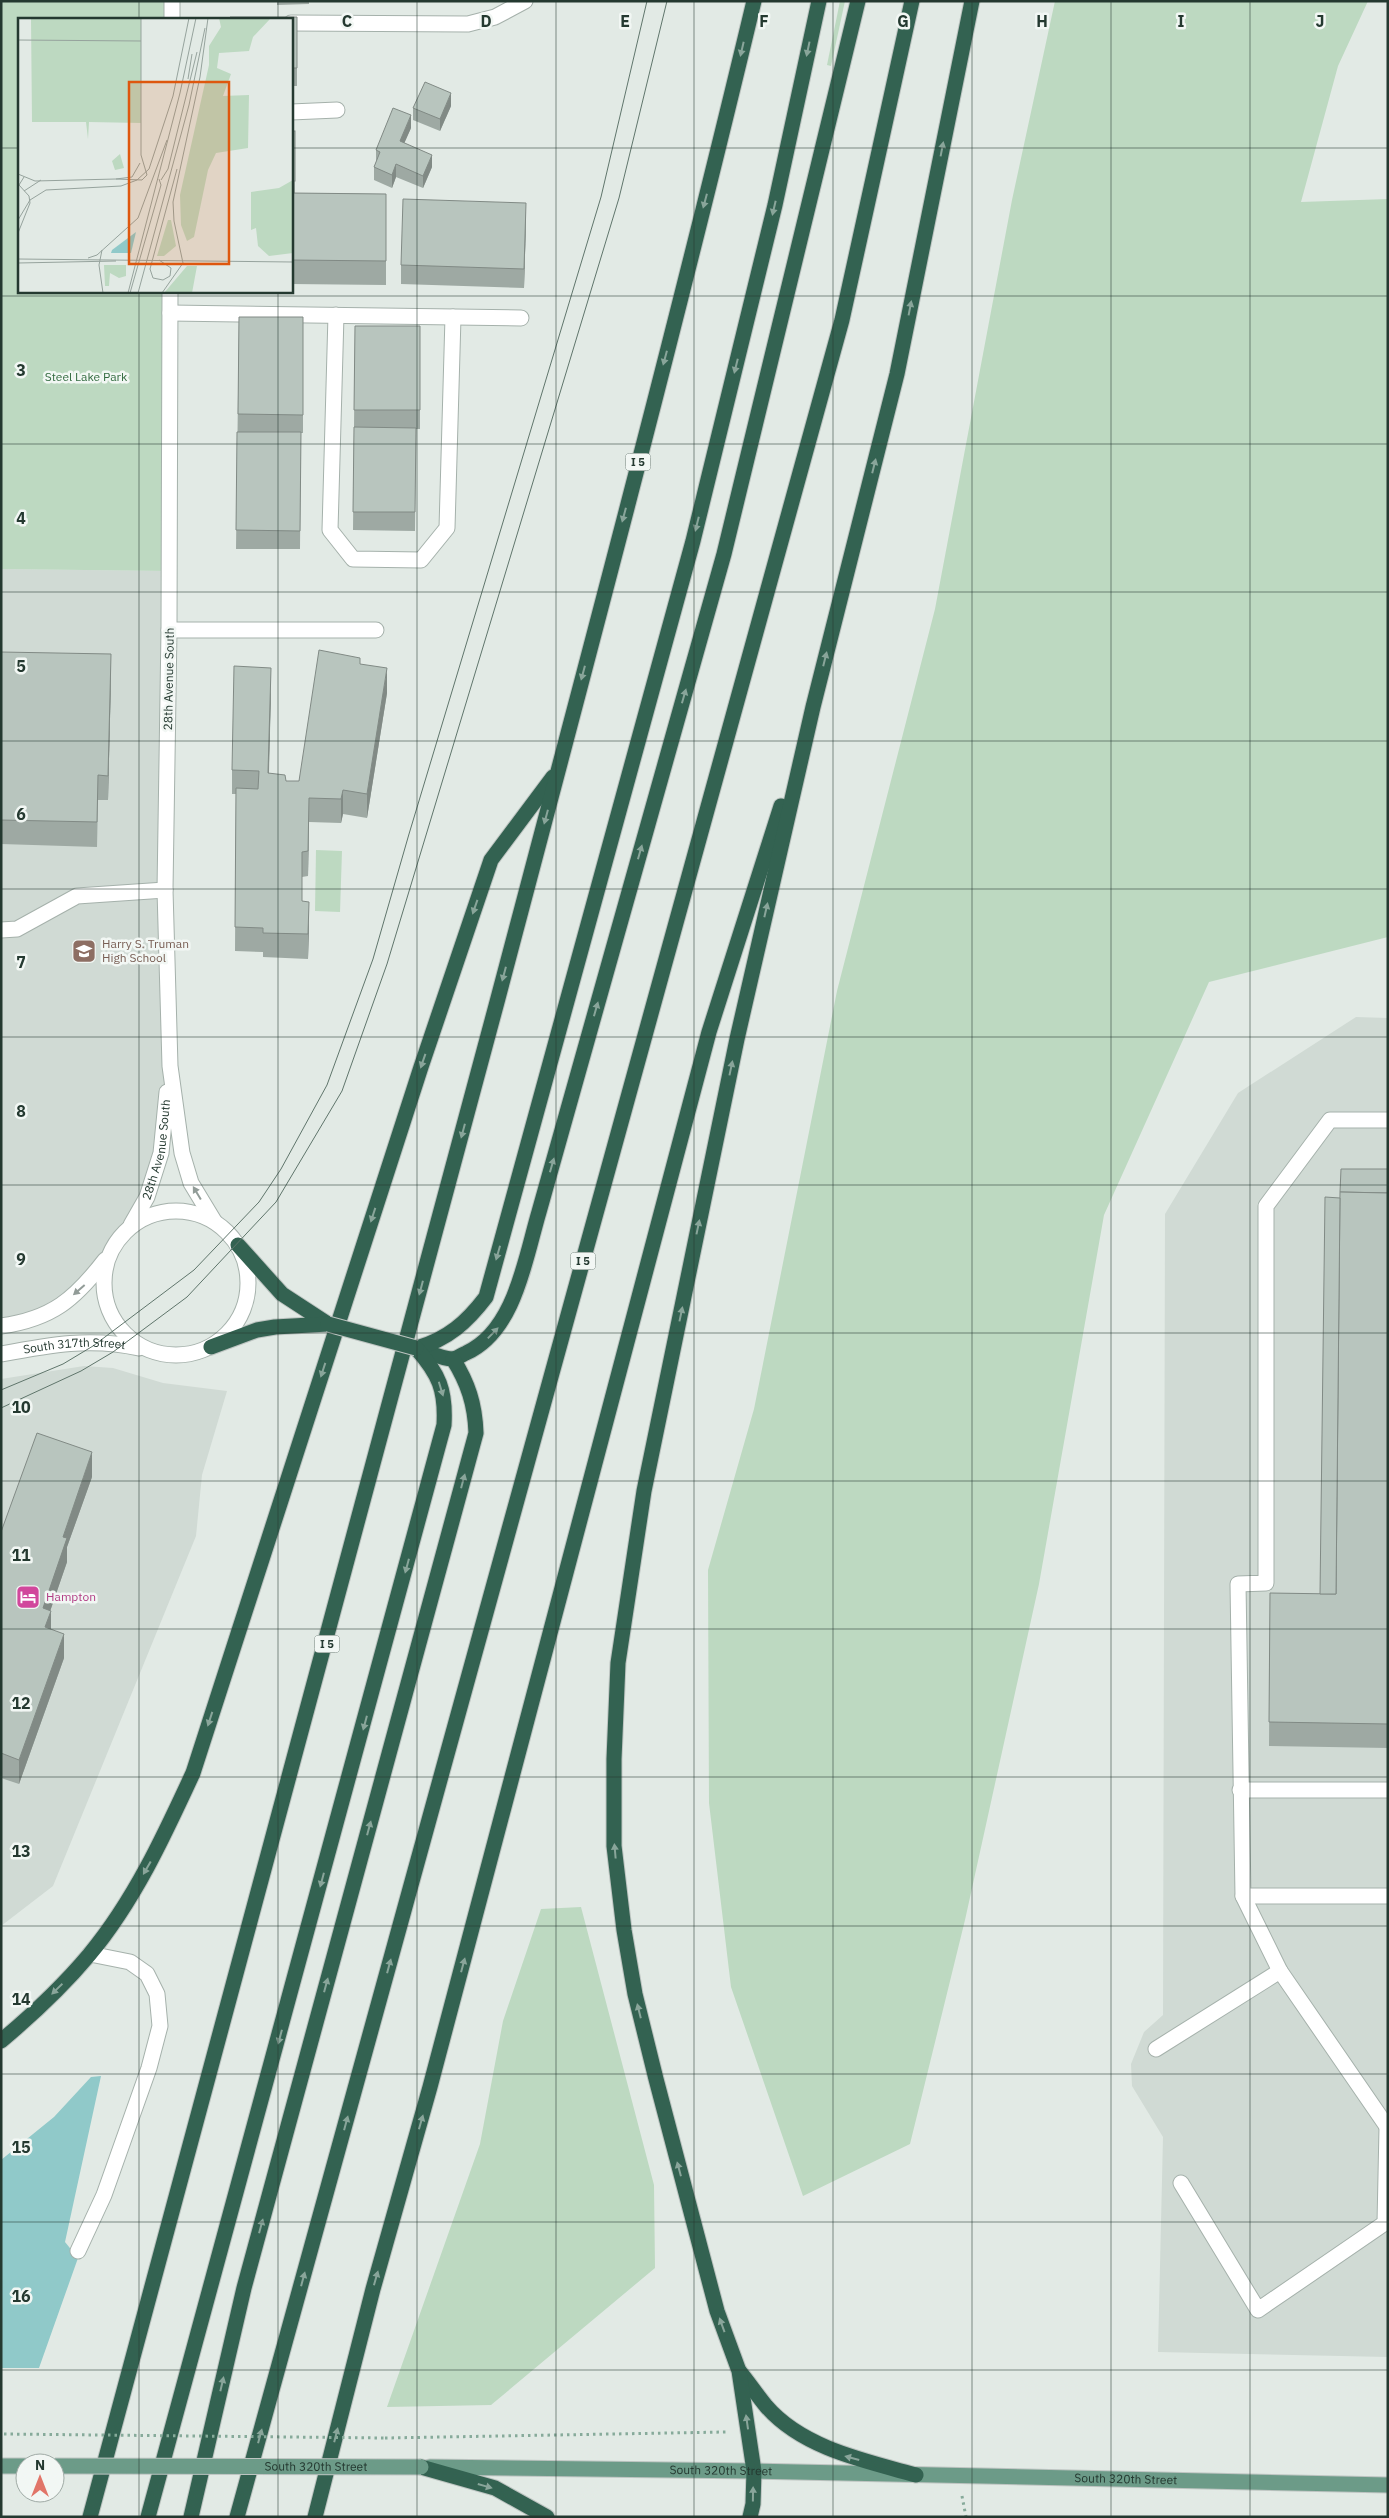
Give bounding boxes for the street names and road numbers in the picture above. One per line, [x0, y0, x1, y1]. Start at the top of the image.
road number: I 5 [626, 454, 650, 471]
street label: 28th Avenue South [160, 628, 177, 730]
street label: 28th Avenue South [139, 1098, 173, 1202]
road number: I 5 [570, 1252, 596, 1270]
street label: South 317th Street [22, 1335, 127, 1357]
road number: I 5 [314, 1636, 340, 1652]
street label: South 320th Street [265, 2459, 367, 2474]
street label: South 320th Street [669, 2462, 773, 2478]
street label: South 320th Street [1074, 2470, 1178, 2487]

